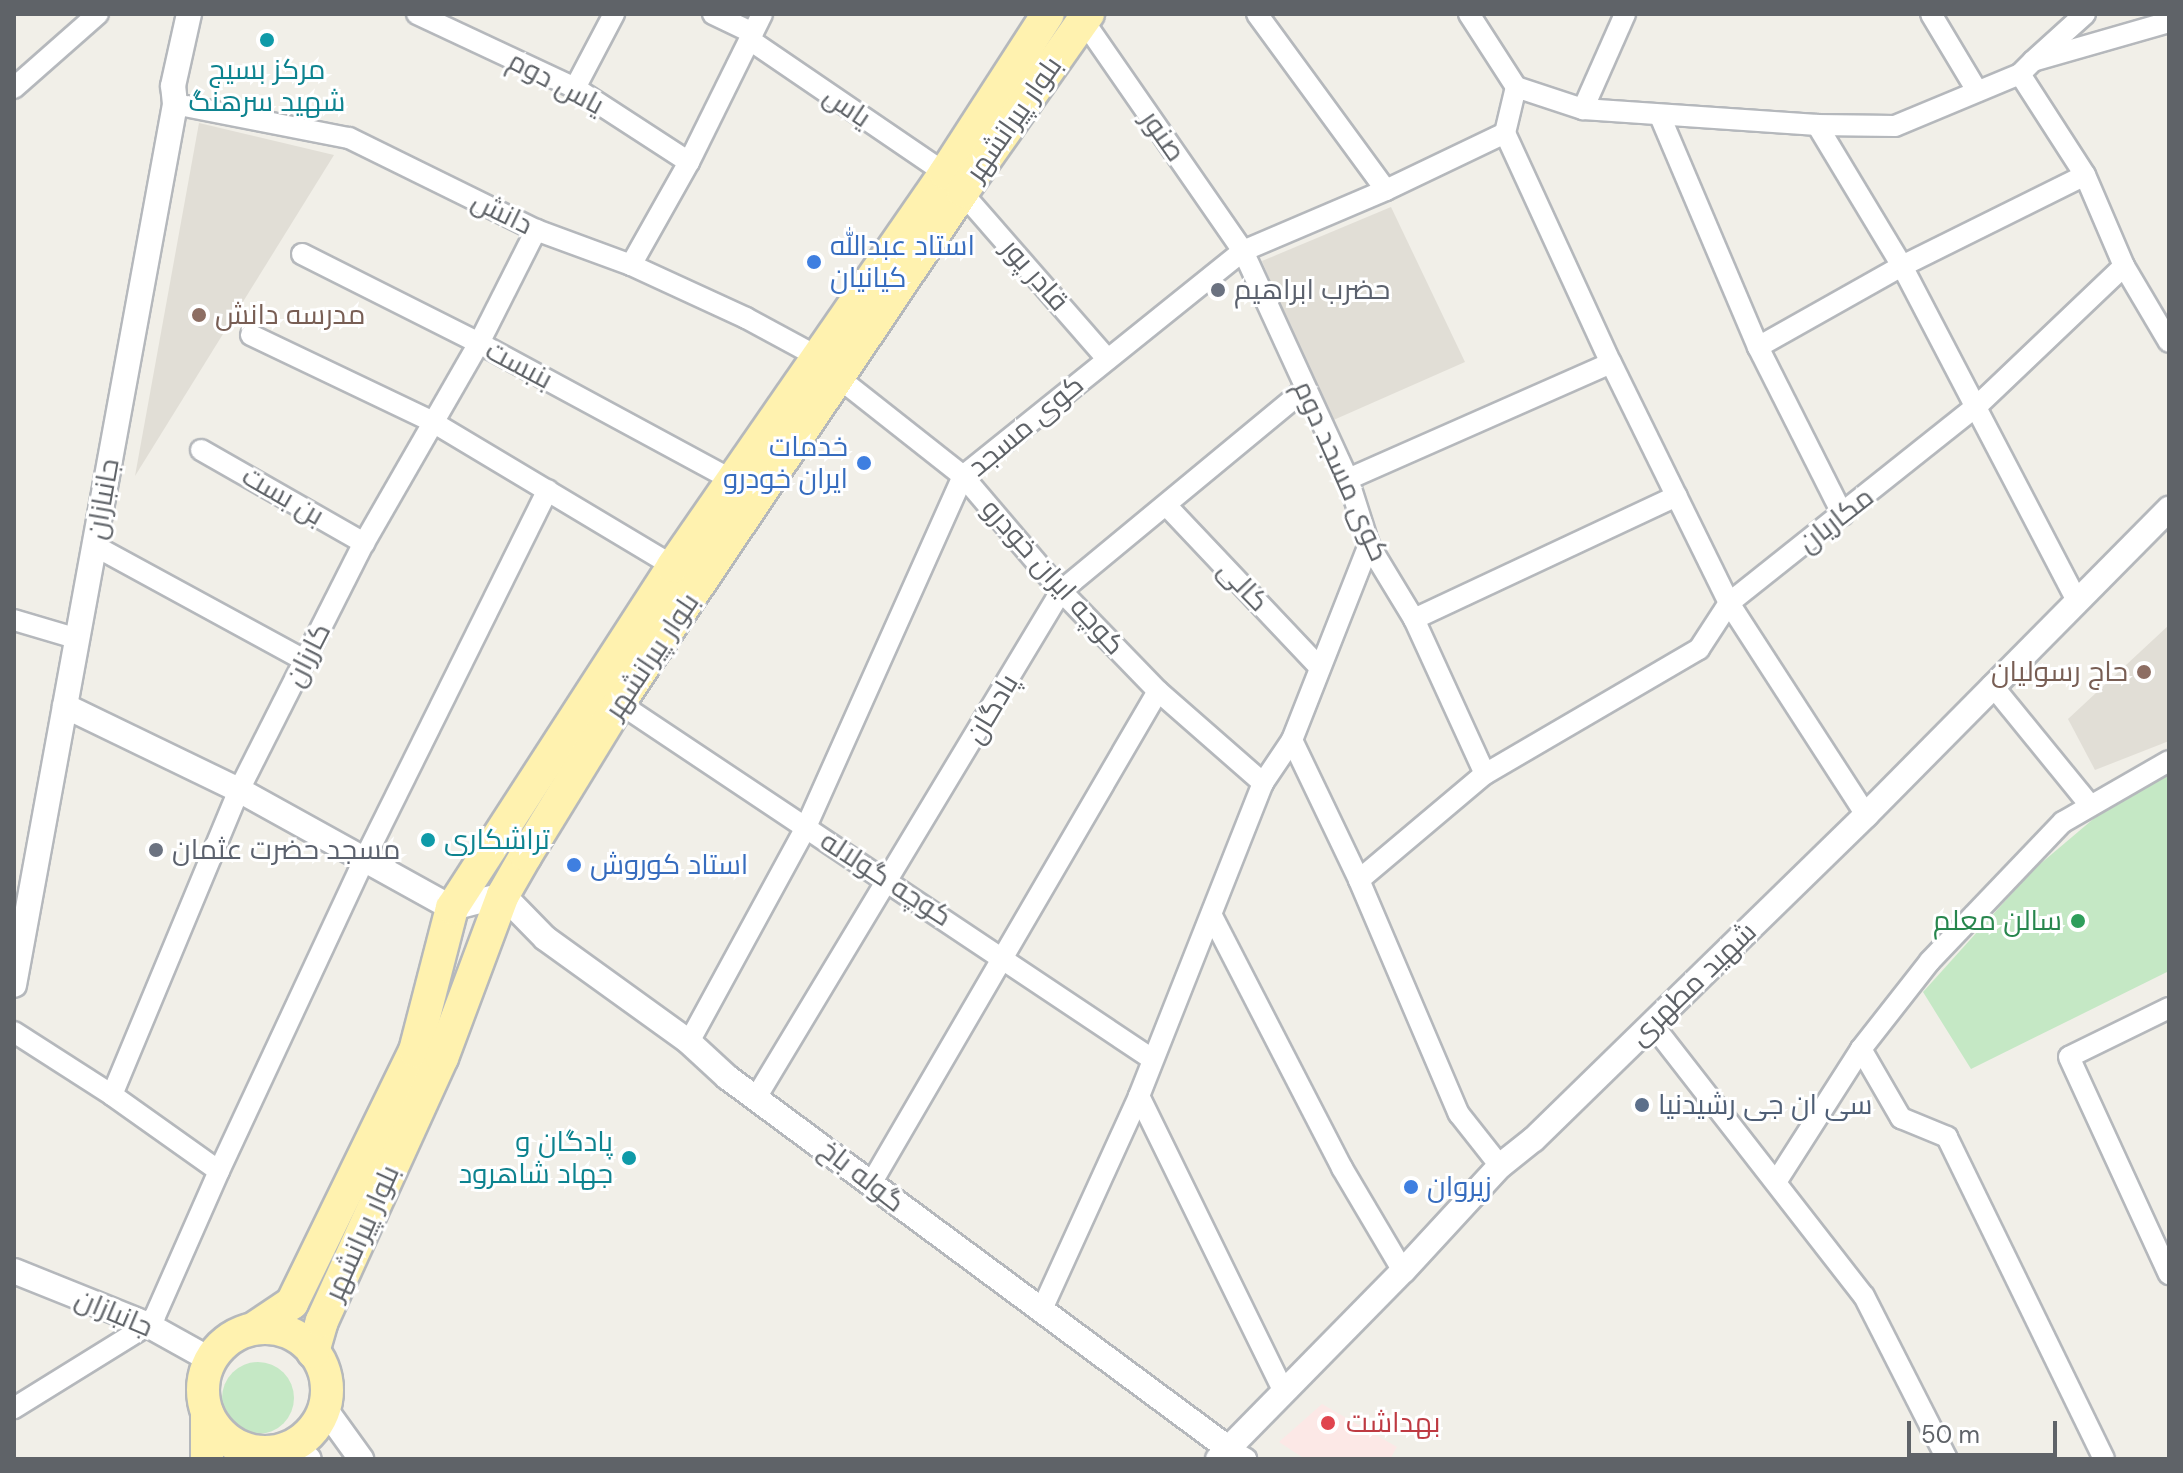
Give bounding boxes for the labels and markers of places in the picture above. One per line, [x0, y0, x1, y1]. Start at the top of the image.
marker: مرکز بسیج شهید سرهنگ [258, 31, 276, 49]
place label: مرکز بسیج شهید سرهنگ [189, 53, 345, 119]
place label: استاد عبدالله کیانیان [830, 229, 975, 295]
marker: استاد عبدالله کیانیان [805, 253, 823, 271]
place label: حضرب ابراهیم [1234, 273, 1390, 307]
marker: حضرب ابراهیم [1209, 281, 1227, 299]
place label: مدرسه دانش [215, 298, 366, 332]
marker: مدرسه دانش [190, 306, 208, 324]
place label: خدمات ایران خودرو [723, 430, 848, 496]
marker: خدمات ایران خودرو [855, 454, 873, 472]
place label: حاج رسولیان [1991, 655, 2128, 689]
marker: حاج رسولیان [2135, 663, 2153, 681]
place label: تراشکاری [444, 823, 550, 857]
marker: تراشکاری [419, 831, 437, 849]
place label: مسجد حضرت عثمان [172, 833, 400, 867]
marker: مسجد حضرت عثمان [147, 841, 165, 859]
place label: استاد کوروش [590, 848, 748, 882]
marker: استاد کوروش [565, 856, 583, 874]
place label: سالن معلم [1933, 904, 2062, 938]
marker: سالن معلم [2069, 912, 2087, 930]
place label: سی ان جی رشیدنیا [1658, 1088, 1872, 1122]
marker: سی ان جی رشیدنیا [1633, 1096, 1651, 1114]
place label: پادگان و جهاد شاهرود [459, 1125, 613, 1191]
marker: پادگان و جهاد شاهرود [620, 1149, 638, 1167]
place label: زیروان [1427, 1170, 1492, 1204]
marker: زیروان [1402, 1178, 1420, 1196]
place label: بهداشت [1346, 1406, 1440, 1440]
marker: بهداشت [1317, 1412, 1339, 1434]

